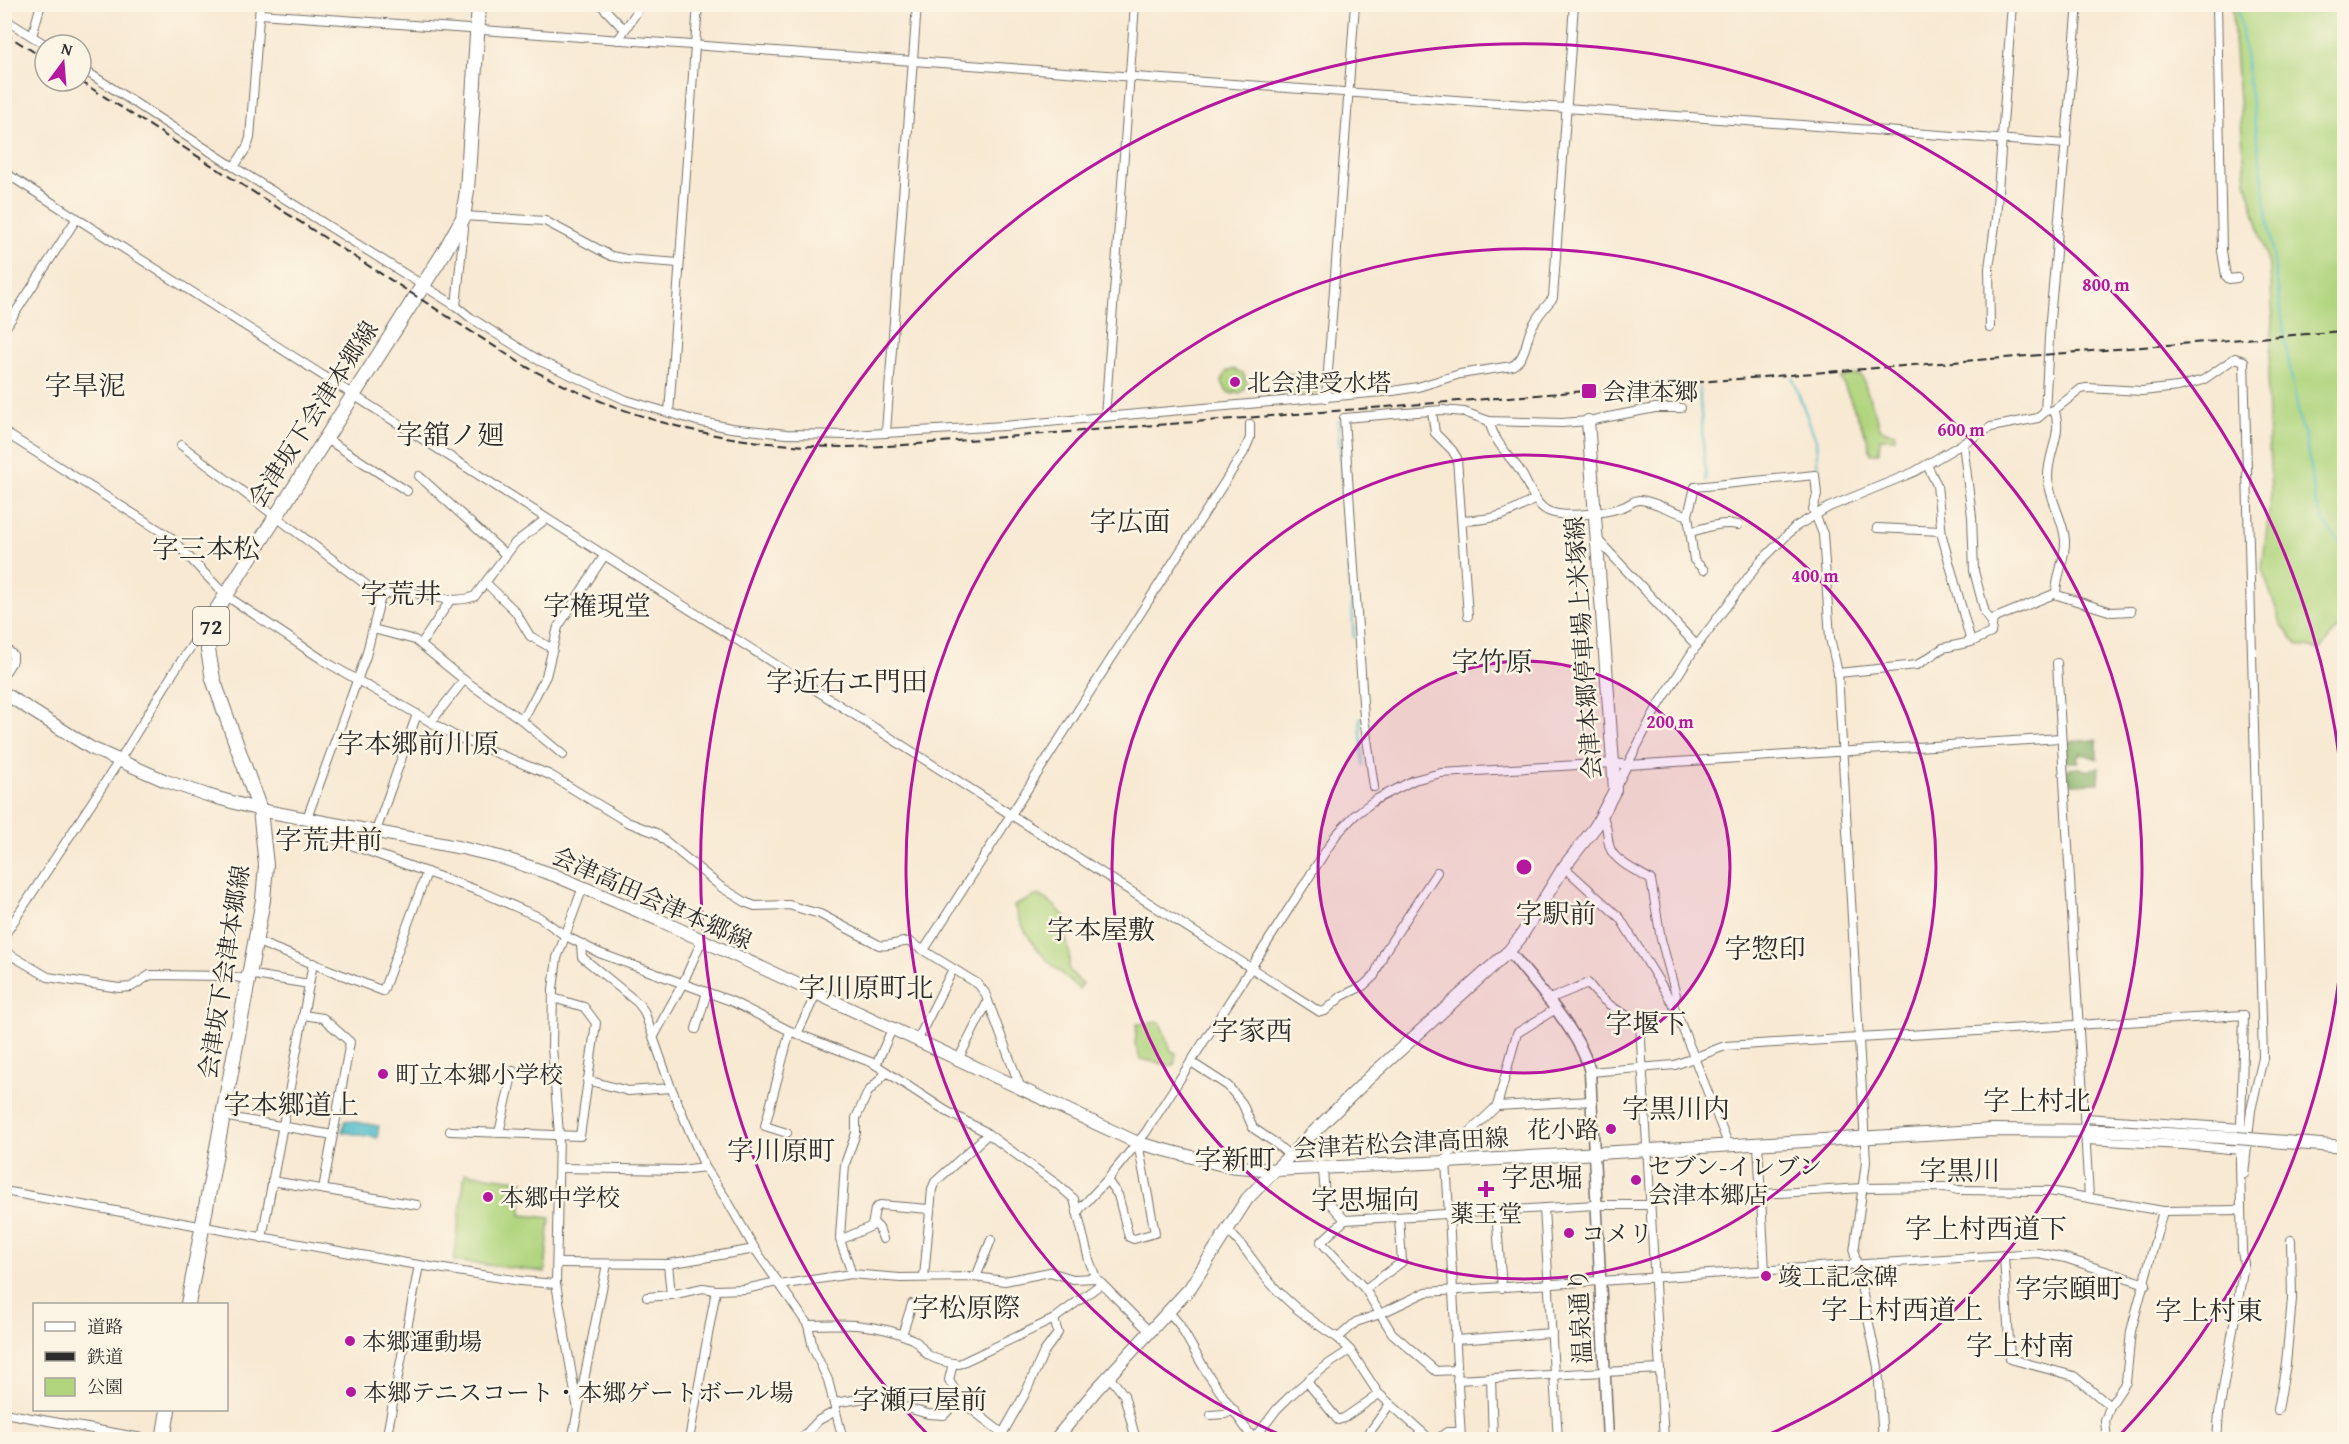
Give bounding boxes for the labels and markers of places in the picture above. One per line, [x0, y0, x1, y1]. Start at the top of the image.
place label: 北会津受水塔 [1247, 365, 1391, 400]
place label: 会津本郷 [1602, 374, 1698, 409]
marker: 北会津受水塔 [1228, 375, 1242, 389]
marker: 会津本郷 [1580, 382, 1598, 400]
centre of rings [1514, 857, 1534, 877]
place label: 町立本郷小学校 [395, 1057, 563, 1092]
marker: 町立本郷小学校 [376, 1067, 390, 1081]
place label: 花小路 [1527, 1112, 1599, 1147]
marker: 花小路 [1604, 1122, 1618, 1136]
place label: セブン-イレブン 会津本郷店 [1648, 1149, 1822, 1212]
marker: セブン-イレブン 会津本郷店 [1629, 1173, 1643, 1187]
place label: 本郷中学校 [500, 1180, 620, 1215]
marker: 薬王堂 [1479, 1182, 1493, 1196]
marker: 本郷中学校 [481, 1190, 495, 1204]
place label: 薬王堂 [1450, 1196, 1522, 1231]
place label: コメリ [1581, 1216, 1653, 1251]
marker: コメリ [1562, 1226, 1576, 1240]
place label: 竣工記念碑 [1778, 1259, 1898, 1294]
marker: 竣工記念碑 [1759, 1269, 1773, 1283]
place label: 本郷運動場 [362, 1324, 482, 1359]
marker: 本郷運動場 [343, 1334, 357, 1348]
place label: 本郷テニスコート・本郷ゲートボール場 [363, 1375, 794, 1410]
marker: 本郷テニスコート・本郷ゲートボール場 [344, 1385, 358, 1399]

